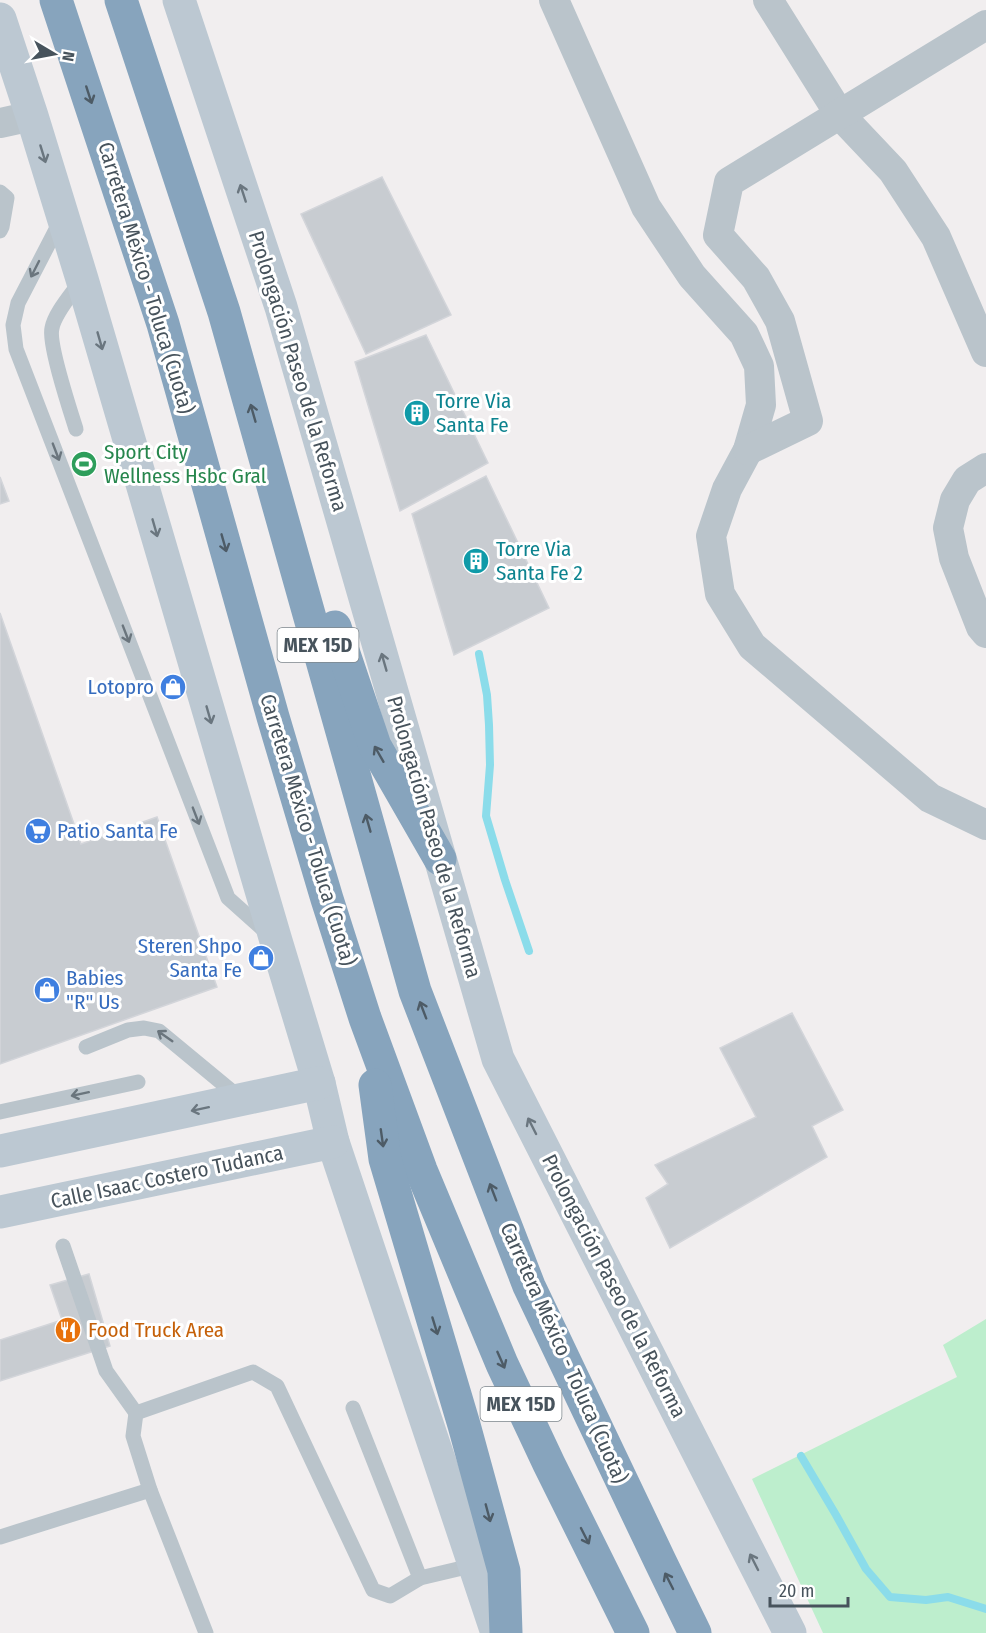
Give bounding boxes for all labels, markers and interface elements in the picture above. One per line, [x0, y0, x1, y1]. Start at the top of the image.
north arrow [24, 24, 84, 84]
text: N [58, 50, 78, 63]
one-way arrow [84, 85, 95, 104]
street label: Carretera México - Toluca (Cuota) [92, 139, 200, 417]
one-way arrow [38, 144, 49, 163]
one-way arrow [237, 184, 248, 203]
street label: Prolongación Paseo de la Reforma [243, 228, 353, 514]
one-way arrow [29, 260, 41, 278]
one-way arrow [95, 331, 106, 350]
place label: Torre Via Santa Fe [436, 388, 511, 438]
building icon: Torre Via Santa Fe [402, 398, 432, 428]
one-way arrow [247, 404, 258, 423]
place label: Sport City Wellness Hsbc Gral [104, 439, 267, 489]
one-way arrow [51, 442, 62, 461]
sports icon: Sport City Wellness Hsbc Gral [69, 449, 99, 479]
one-way arrow [149, 518, 161, 537]
one-way arrow [219, 533, 231, 552]
place label: Torre Via Santa Fe 2 [496, 536, 583, 586]
building icon: Torre Via Santa Fe 2 [461, 546, 491, 576]
one-way arrow [121, 624, 132, 643]
road number: MEX 15D [278, 628, 358, 662]
one-way arrow [377, 653, 389, 672]
shop icon: Lotopro [158, 672, 188, 702]
place label: Lotopro [88, 674, 154, 700]
street label: Carretera México - Toluca (Cuota) [254, 691, 362, 969]
street label: Prolongación Paseo de la Reforma [381, 693, 487, 981]
one-way arrow [204, 705, 215, 724]
one-way arrow [373, 746, 385, 763]
one-way arrow [191, 806, 202, 825]
one-way arrow [362, 814, 373, 833]
supermarket icon: Patio Santa Fe [23, 816, 53, 846]
place label: Patio Santa Fe [57, 818, 178, 844]
place label: Steren Shpo Santa Fe [138, 933, 242, 983]
shop icon: Steren Shpo Santa Fe [246, 943, 276, 973]
place label: Babies "R" Us [66, 965, 124, 1015]
shop icon: Babies "R" Us [32, 975, 62, 1005]
one-way arrow [416, 1002, 427, 1020]
one-way arrow [157, 1030, 173, 1042]
one-way arrow [71, 1089, 91, 1100]
one-way arrow [191, 1103, 210, 1115]
one-way arrow [526, 1118, 538, 1136]
one-way arrow [377, 1128, 388, 1147]
street label: Calle Isaac Costero Tudanca [48, 1140, 286, 1214]
street label: Prolongación Paseo de la Reforma [536, 1150, 692, 1422]
one-way arrow [487, 1183, 498, 1202]
street label: Carretera México - Toluca (Cuota) [495, 1219, 633, 1487]
restaurant icon: Food Truck Area [53, 1315, 83, 1345]
one-way arrow [430, 1316, 441, 1335]
place label: Food Truck Area [88, 1317, 224, 1343]
one-way arrow [496, 1350, 507, 1368]
road number: MEX 15D [480, 1387, 562, 1421]
one-way arrow [483, 1503, 494, 1522]
one-way arrow [579, 1526, 591, 1544]
one-way arrow [748, 1554, 760, 1571]
scale bar [770, 1570, 848, 1608]
one-way arrow [663, 1572, 675, 1590]
text: 20 m [779, 1580, 814, 1602]

